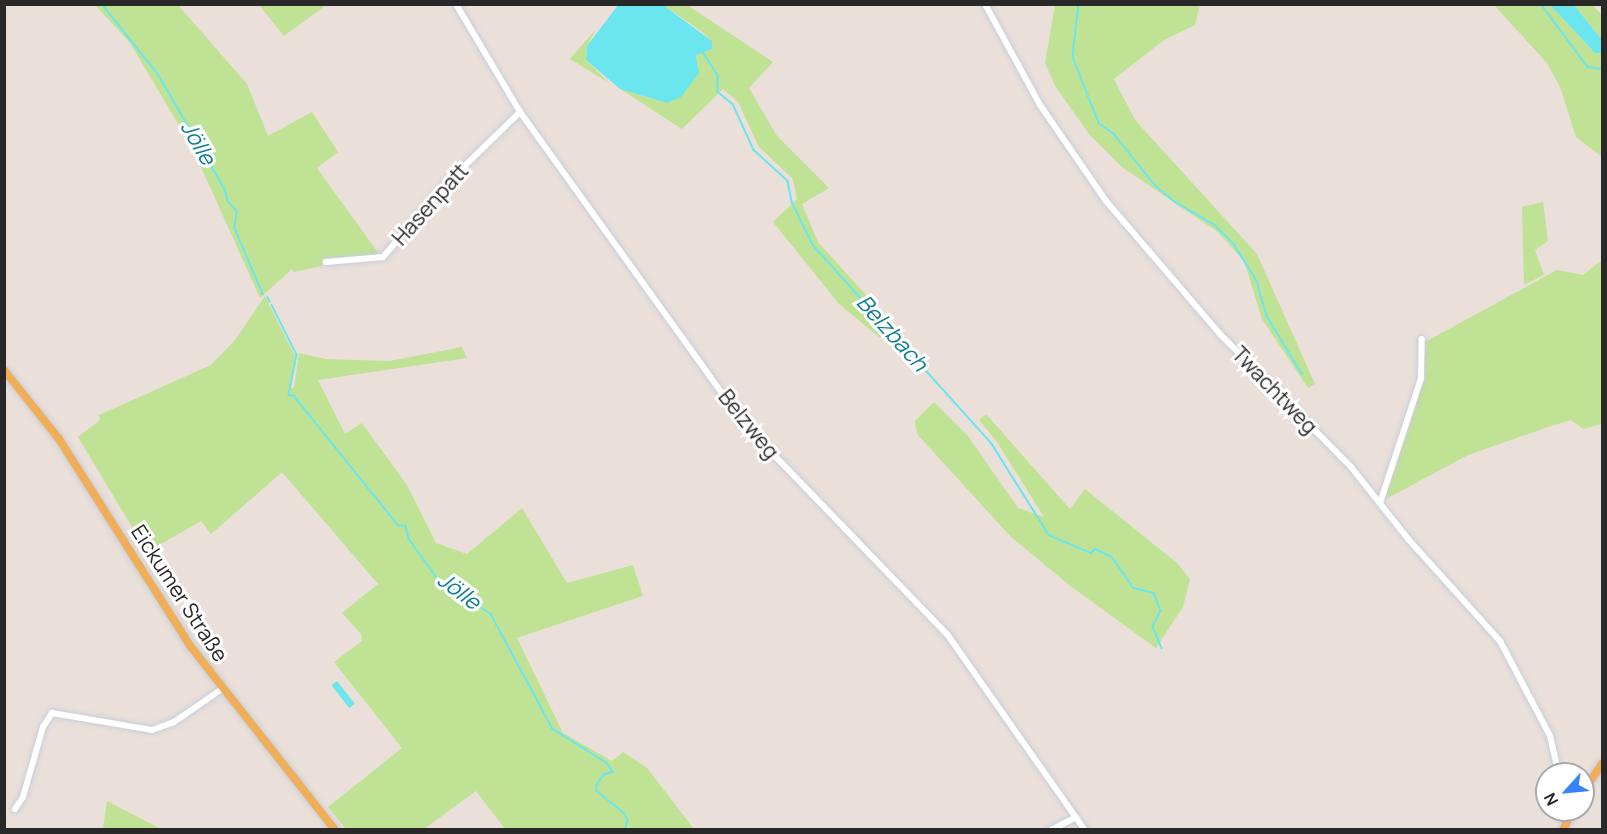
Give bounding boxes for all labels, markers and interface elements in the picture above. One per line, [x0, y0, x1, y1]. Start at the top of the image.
water label: Jölle [175, 116, 221, 170]
street label: Hasenpatt [387, 158, 473, 250]
water label: Belzbach [851, 289, 933, 377]
street label: Twachtweg [1227, 341, 1323, 439]
street label: Belzweg [714, 384, 784, 464]
street label: Eickumer Straße [126, 520, 234, 666]
water label: Jölle [433, 567, 485, 615]
north arrow [1535, 762, 1595, 822]
text: N [1538, 789, 1563, 809]

